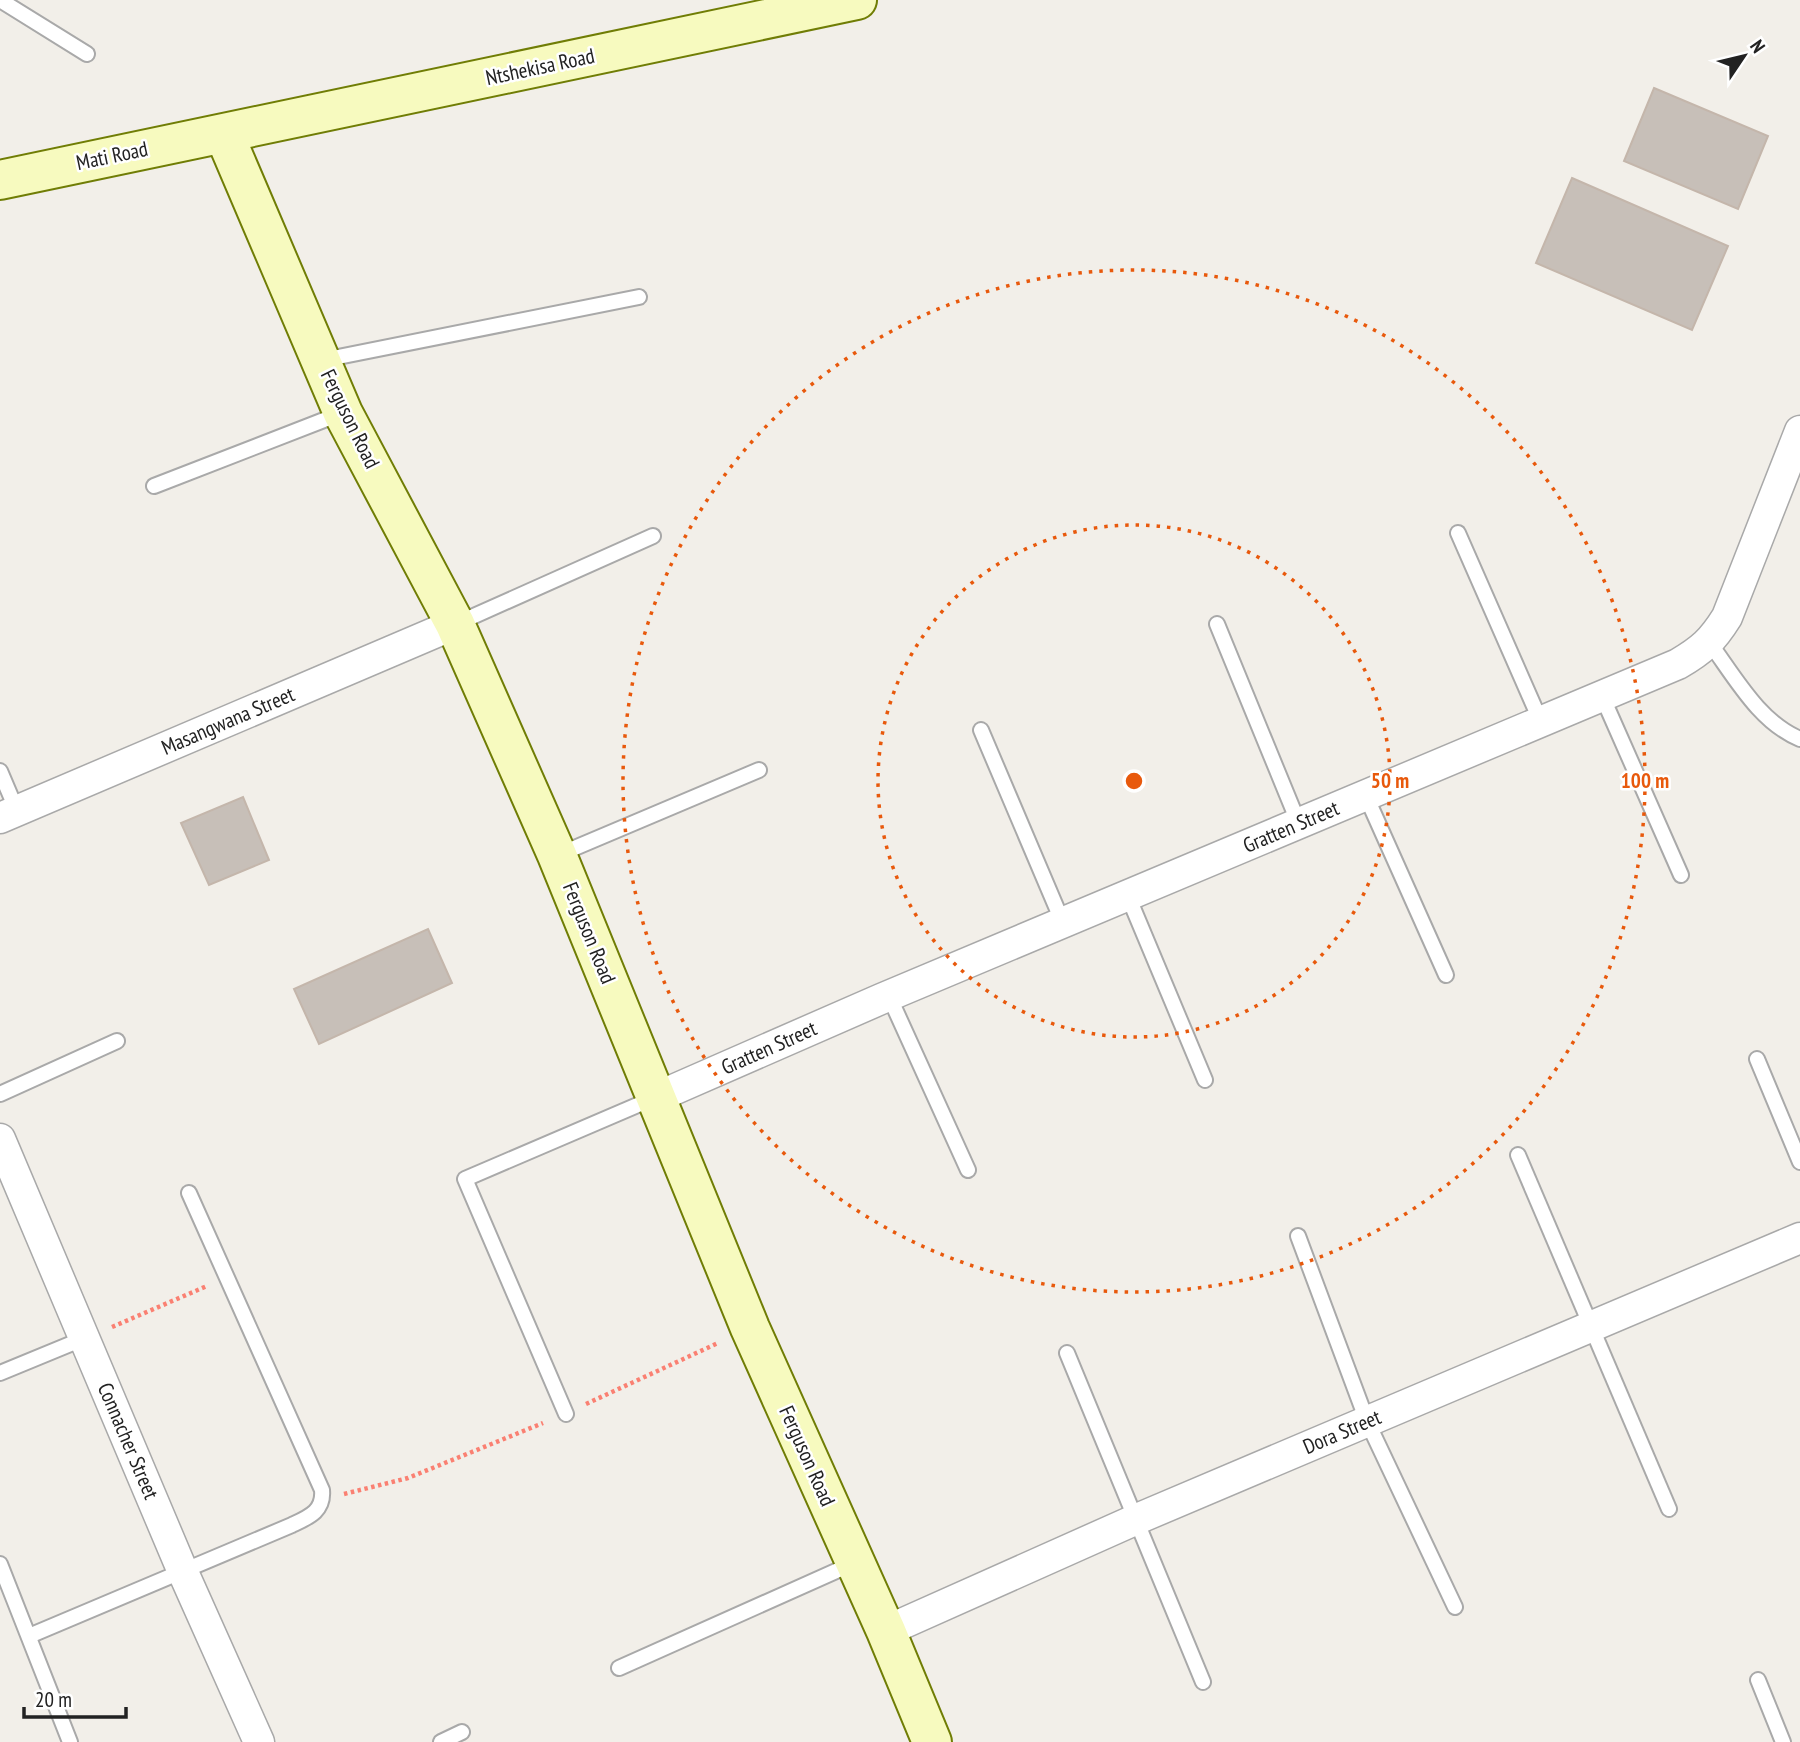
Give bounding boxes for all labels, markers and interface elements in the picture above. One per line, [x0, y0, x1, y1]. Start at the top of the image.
north arrow [1709, 21, 1779, 91]
text: N [1745, 35, 1771, 57]
street label: Ntshekisa Road [483, 42, 597, 91]
street label: Mati Road [74, 135, 150, 176]
street label: Ferguson Road [315, 365, 386, 473]
street label: Masangwana Street [157, 680, 299, 761]
text: 50 m [1371, 767, 1409, 794]
text: 100 m [1621, 767, 1669, 794]
centre of rings [1122, 769, 1146, 793]
street label: Gratten Street [1239, 794, 1343, 859]
street label: Ferguson Road [557, 878, 622, 987]
street label: Gratten Street [717, 1014, 821, 1081]
street label: Connacher Street [92, 1378, 165, 1503]
street label: Ferguson Road [773, 1401, 842, 1510]
street label: Dora Street [1299, 1403, 1385, 1460]
scale bar [24, 1676, 126, 1720]
text: 20 m [35, 1686, 72, 1713]

